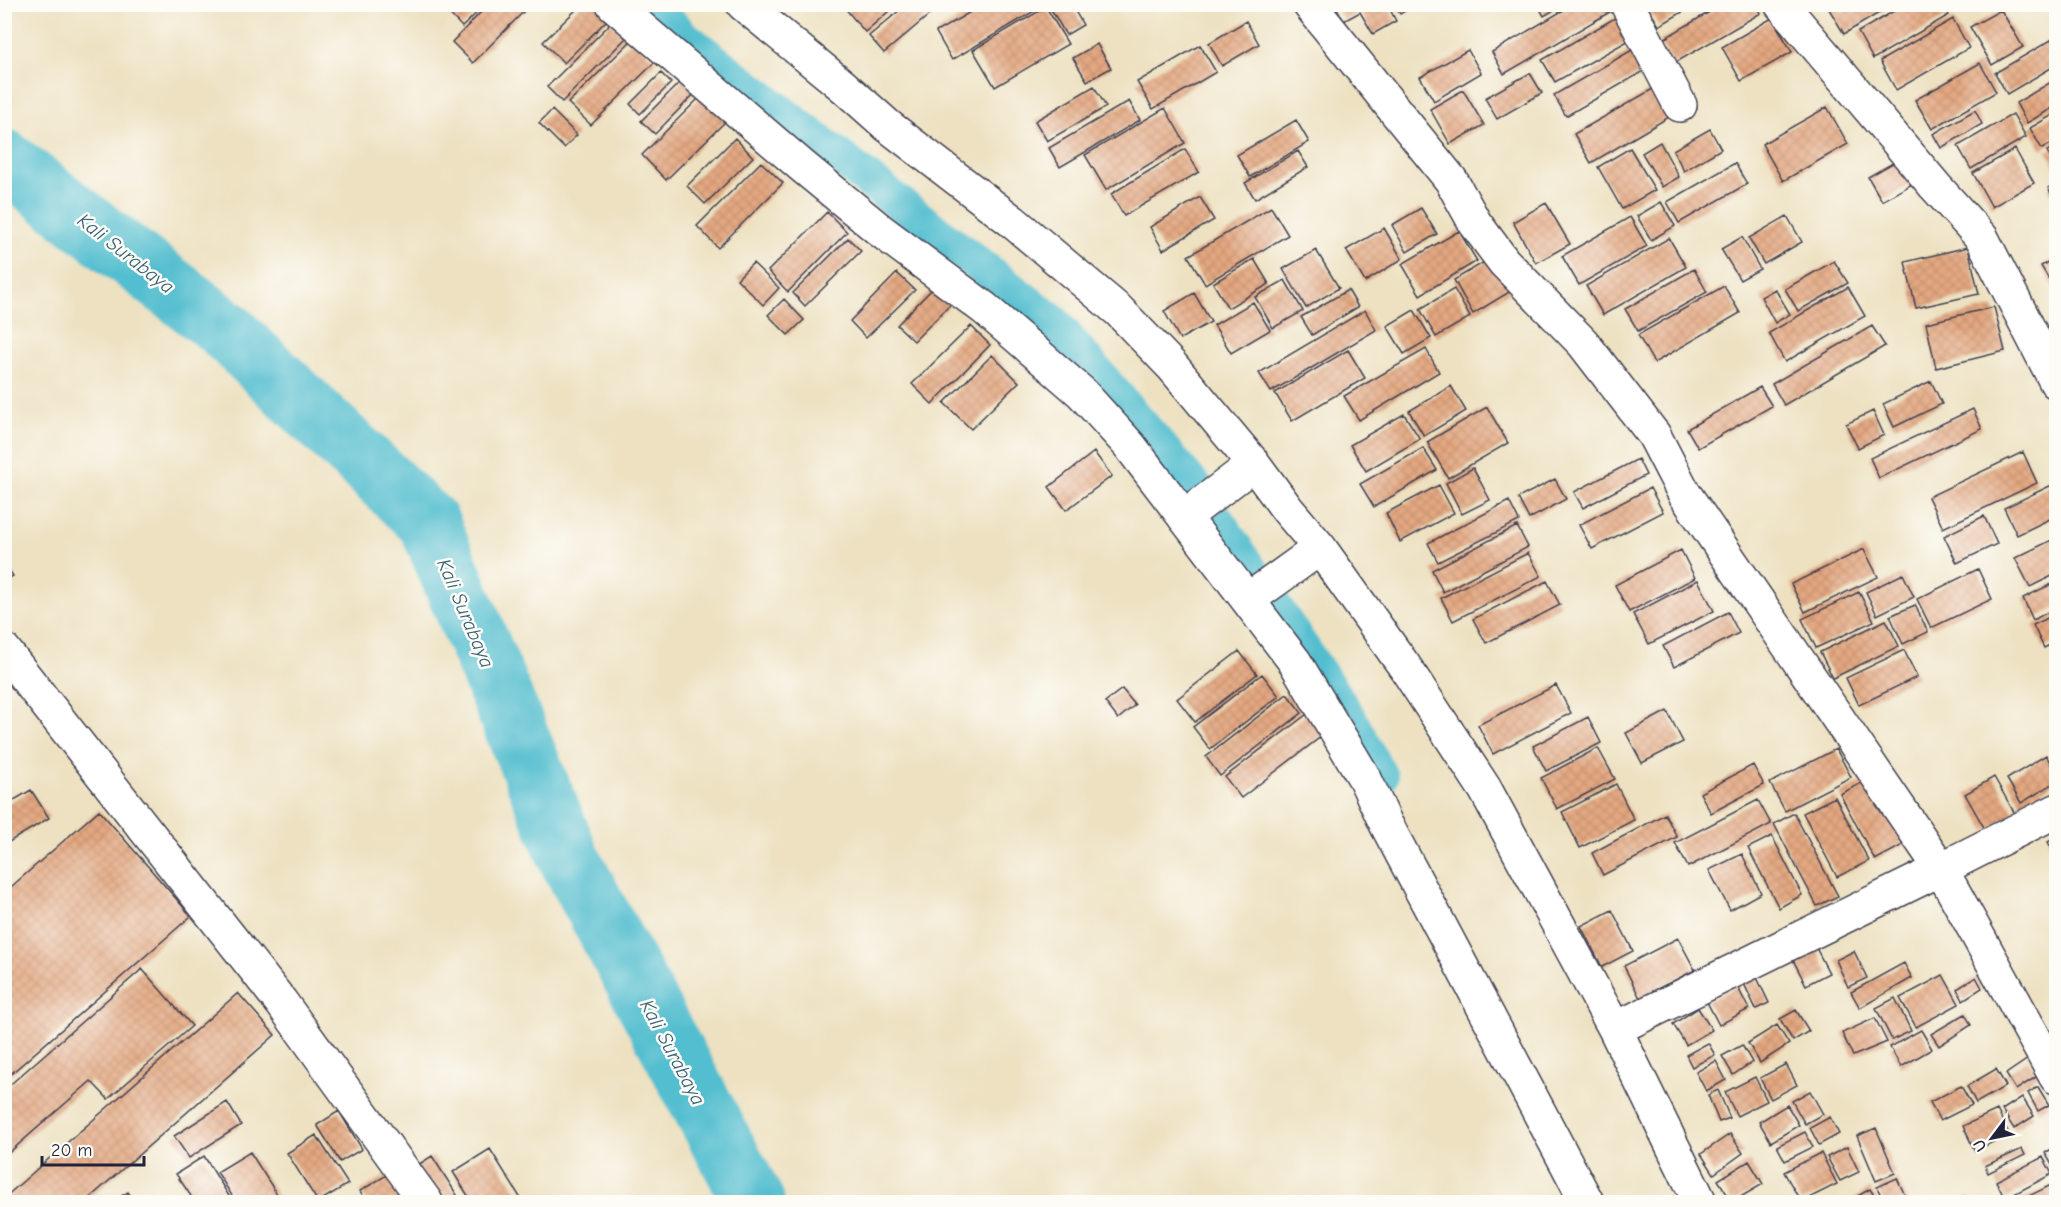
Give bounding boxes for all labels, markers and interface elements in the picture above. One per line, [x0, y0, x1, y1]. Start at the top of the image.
water label: Kali Surabaya [73, 209, 179, 298]
water label: Kali Surabaya [432, 555, 499, 671]
water label: Kali Surabaya [635, 996, 710, 1109]
north arrow [1962, 1108, 2022, 1168]
scale bar [42, 1129, 144, 1167]
text: U [1970, 1136, 1991, 1155]
text: 20 m [51, 1140, 92, 1161]

